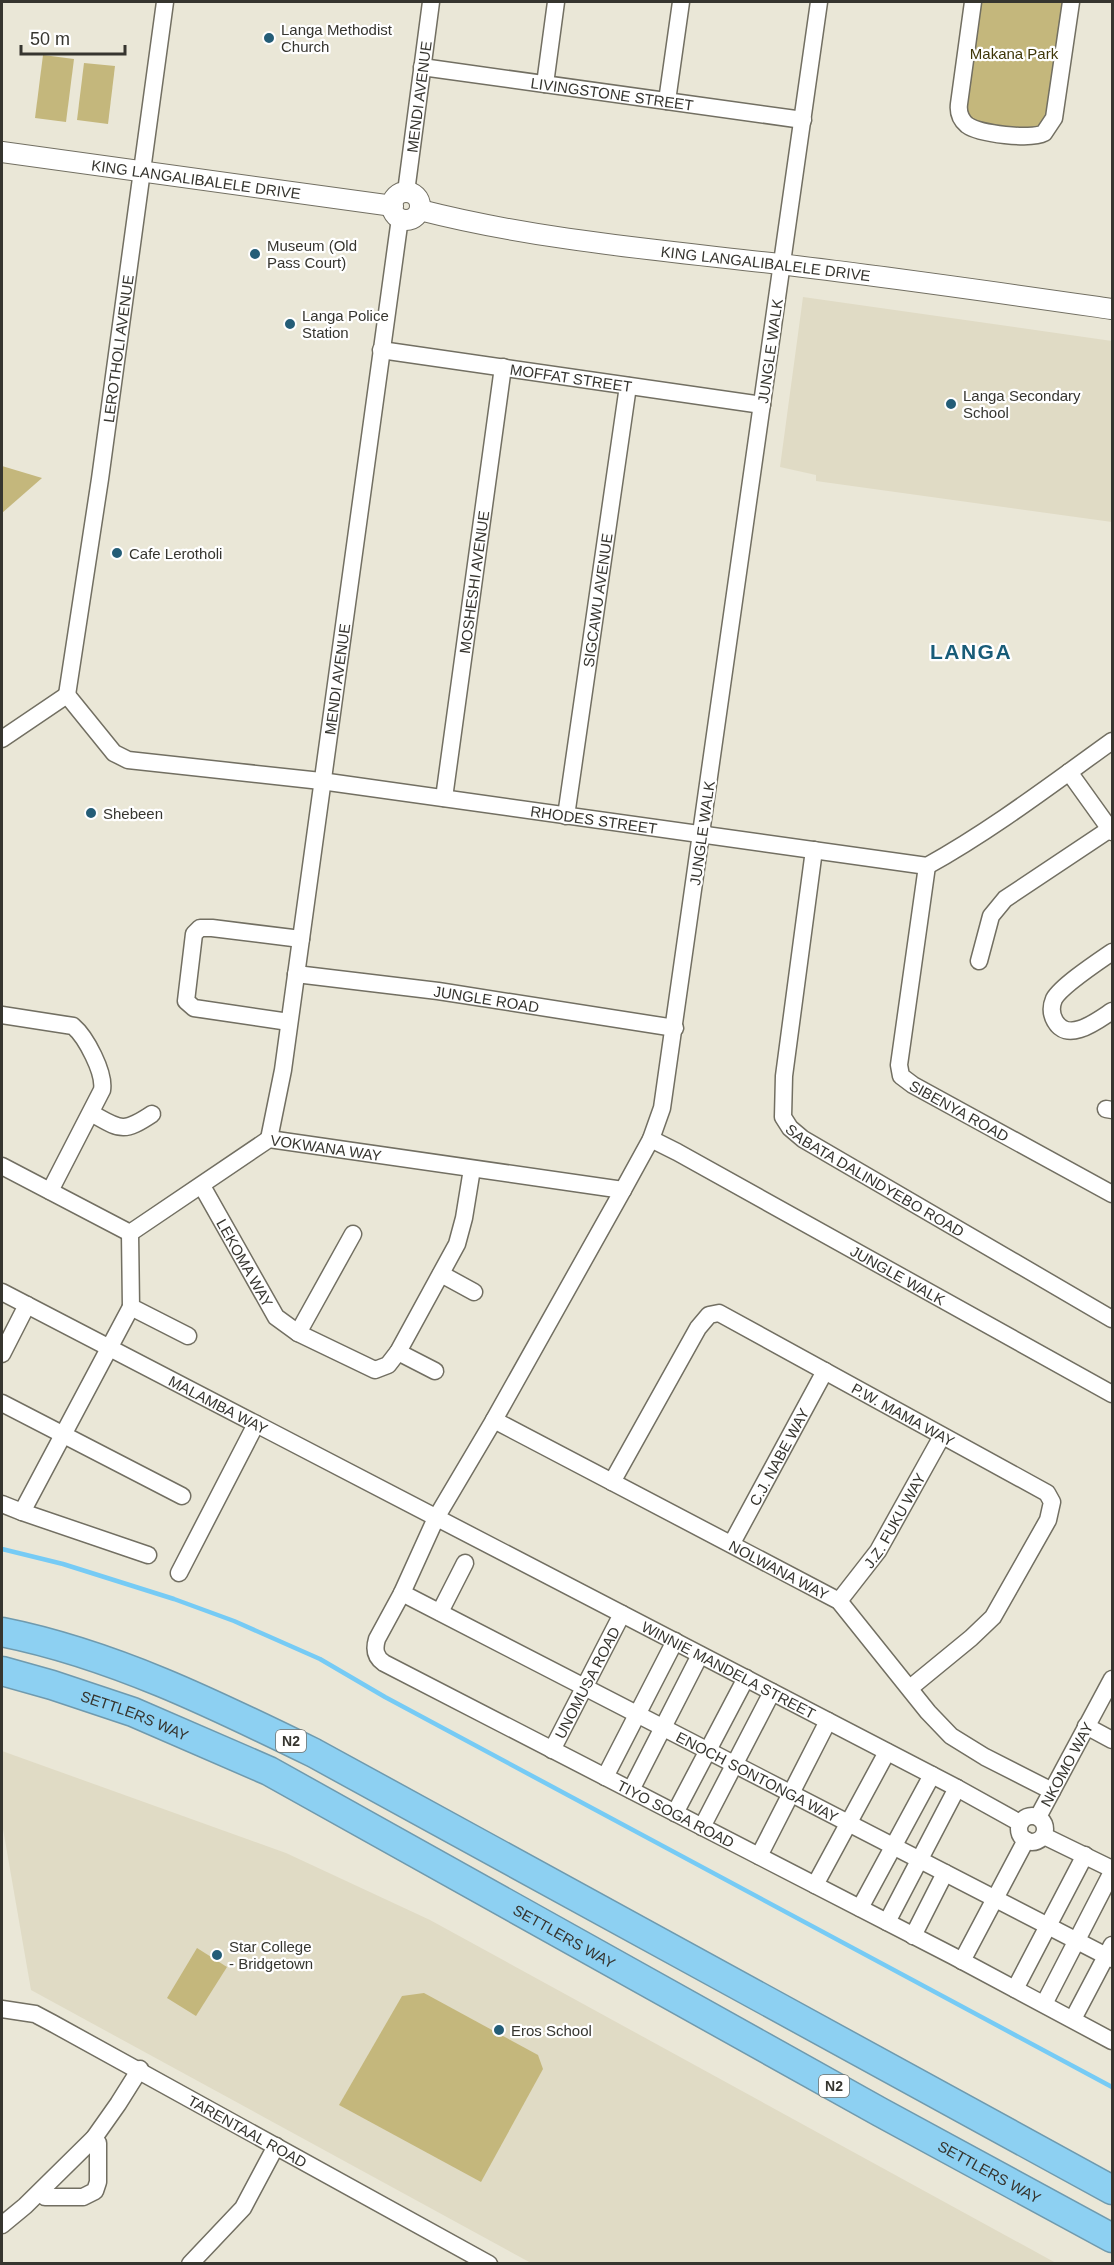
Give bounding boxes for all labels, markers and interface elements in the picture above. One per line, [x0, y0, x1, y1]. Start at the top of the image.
scale bar [21, 18, 124, 56]
place label: Langa Methodist Church [281, 21, 393, 55]
text: 50 m [30, 29, 70, 49]
marker: Langa Methodist Church [262, 31, 276, 45]
street label: MENDI AVENUE [403, 40, 434, 154]
park label: Makana Park [970, 45, 1059, 62]
street label: LIVINGSTONE STREET [530, 74, 695, 113]
street label: KING LANGALIBALELE DRIVE [90, 156, 302, 202]
place label: Museum (Old Pass Court) [267, 237, 357, 271]
street label: KING LANGALIBALELE DRIVE [660, 242, 872, 284]
marker: Museum (Old Pass Court) [248, 247, 262, 261]
street label: LEROTHOLI AVENUE [99, 274, 136, 424]
street label: JUNGLE WALK [754, 298, 786, 404]
place label: Langa Police Station [302, 307, 389, 341]
marker: Langa Police Station [283, 317, 297, 331]
street label: MOFFAT STREET [509, 360, 633, 395]
place label: Langa Secondary School [963, 387, 1081, 421]
marker: Langa Secondary School [944, 397, 958, 411]
street label: MOSHESHI AVENUE [455, 509, 492, 655]
street label: SIGCAWU AVENUE [579, 532, 615, 668]
place label: Cafe Lerotholi [129, 545, 222, 562]
marker: Cafe Lerotholi [110, 546, 124, 560]
street label: MENDI AVENUE [321, 622, 353, 736]
district label: LANGA [930, 640, 1012, 663]
street label: JUNGLE WALK [686, 780, 718, 886]
street label: RHODES STREET [530, 802, 658, 837]
place label: Shebeen [103, 805, 163, 822]
marker: Shebeen [84, 806, 98, 820]
street label: JUNGLE ROAD [433, 982, 541, 1015]
street label: SIBENYA ROAD [907, 1076, 1012, 1145]
street label: SABATA DALINDYEBO ROAD [783, 1120, 968, 1240]
street label: VOKWANA WAY [269, 1131, 383, 1164]
street label: LEKOMA WAY [214, 1216, 277, 1310]
street label: JUNGLE WALK [848, 1242, 948, 1308]
street label: MALAMBA WAY [166, 1372, 271, 1437]
street label: P.W. MAMA WAY [849, 1379, 958, 1449]
street label: C.J. NABE WAY [745, 1405, 812, 1509]
street label: J.Z. FUKU WAY [860, 1470, 928, 1571]
street label: NOLWANA WAY [726, 1536, 832, 1603]
street label: WINNIE MANDELA STREET [639, 1617, 819, 1722]
street label: UNOMUSA ROAD [551, 1624, 623, 1741]
street label: SETTLERS WAY [79, 1687, 191, 1744]
street label: NKOMO WAY [1037, 1719, 1096, 1809]
street label: ENOCH SONTONGA WAY [674, 1728, 841, 1825]
road number: N2 [276, 1730, 306, 1752]
street label: TIYO SOGA ROAD [615, 1776, 738, 1851]
street label: SETTLERS WAY [510, 1901, 619, 1971]
place label: Star College - Bridgetown [229, 1938, 313, 1972]
marker: Star College - Bridgetown [210, 1948, 224, 1962]
place label: Eros School [511, 2022, 592, 2039]
marker: Eros School [492, 2023, 506, 2037]
road number: N2 [819, 2075, 849, 2097]
street label: TARENTAAL ROAD [185, 2091, 310, 2171]
street label: SETTLERS WAY [935, 2137, 1044, 2206]

